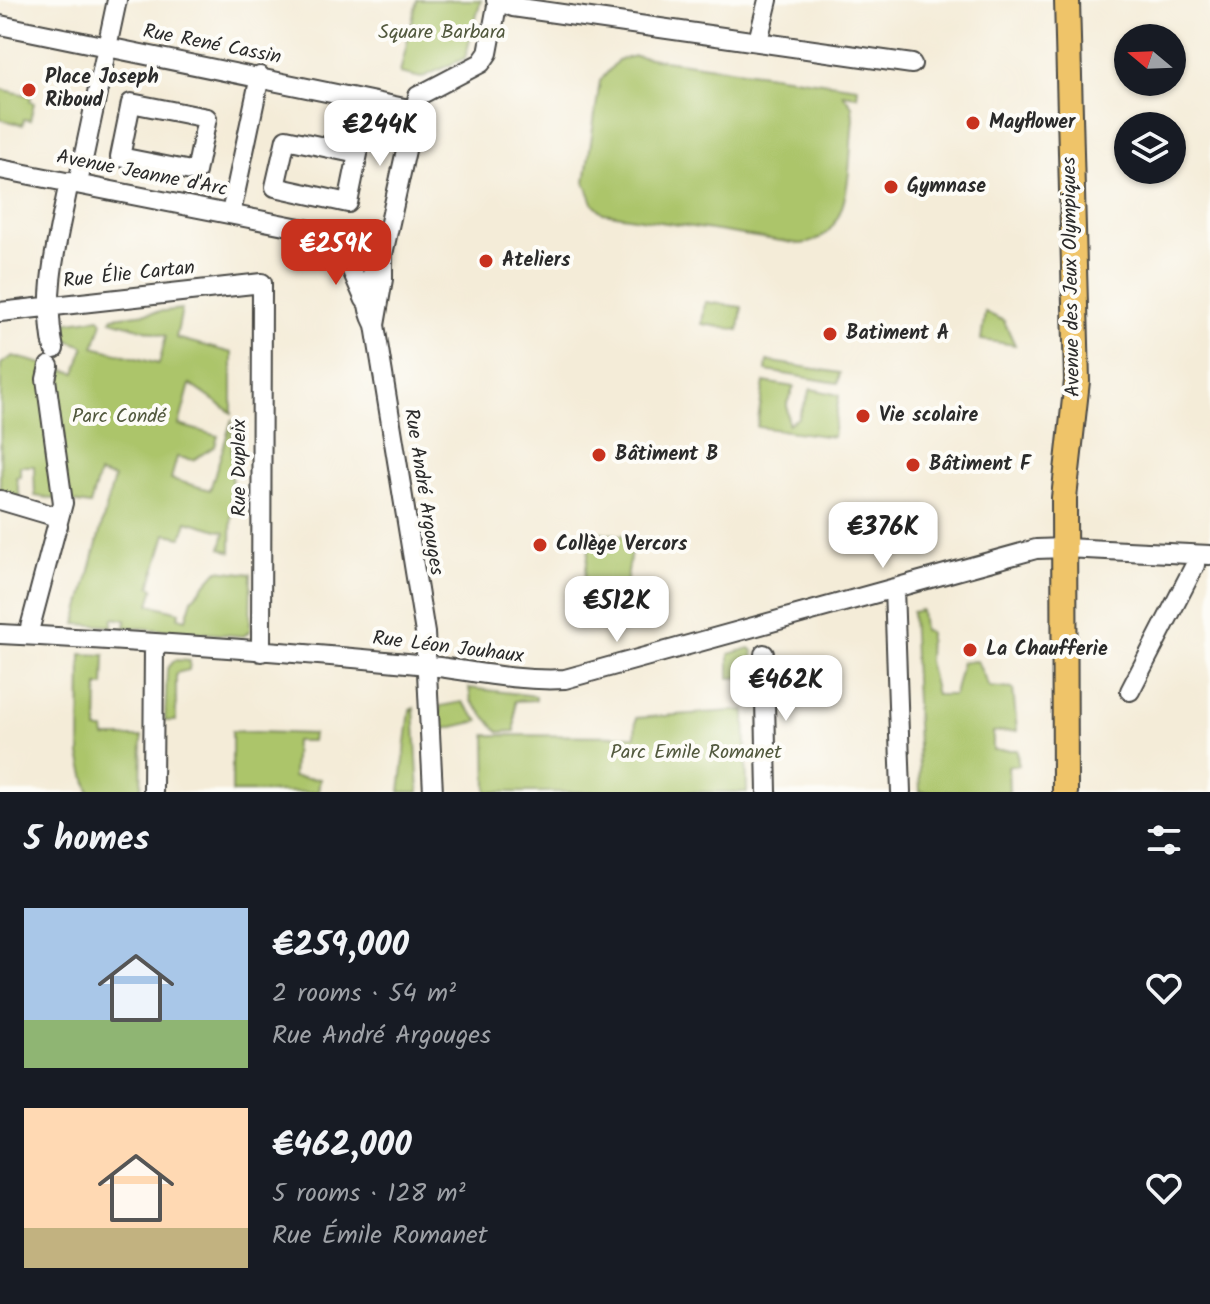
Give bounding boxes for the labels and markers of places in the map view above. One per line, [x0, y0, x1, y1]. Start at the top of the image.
place label: Place Joseph Riboud [45, 62, 159, 117]
marker: Place Joseph Riboud [20, 81, 38, 99]
pin: €244K [324, 100, 436, 168]
place label: Mayflower [989, 107, 1076, 139]
marker: Mayflower [964, 114, 982, 132]
place label: Gymnase [907, 171, 986, 203]
marker: Gymnase [882, 178, 900, 196]
pin: €259K [280, 219, 392, 287]
place label: Ateliers [502, 245, 571, 277]
marker: Ateliers [477, 252, 495, 270]
place label: Batiment A [846, 318, 949, 350]
marker: Batiment A [821, 325, 839, 343]
place label: Vie scolaire [879, 400, 978, 432]
marker: Vie scolaire [854, 407, 872, 425]
place label: Bâtiment B [615, 439, 718, 471]
marker: Bâtiment B [590, 446, 608, 464]
place label: Bâtiment F [929, 449, 1032, 481]
marker: Bâtiment F [904, 456, 922, 474]
pin: €376K [827, 502, 939, 570]
place label: Collège Vercors [556, 529, 688, 561]
marker: Collège Vercors [531, 536, 549, 554]
pin: €512K [561, 576, 673, 644]
place label: La Chaufferie [986, 634, 1108, 666]
marker: La Chaufferie [961, 641, 979, 659]
pin: €462K [730, 655, 842, 723]

